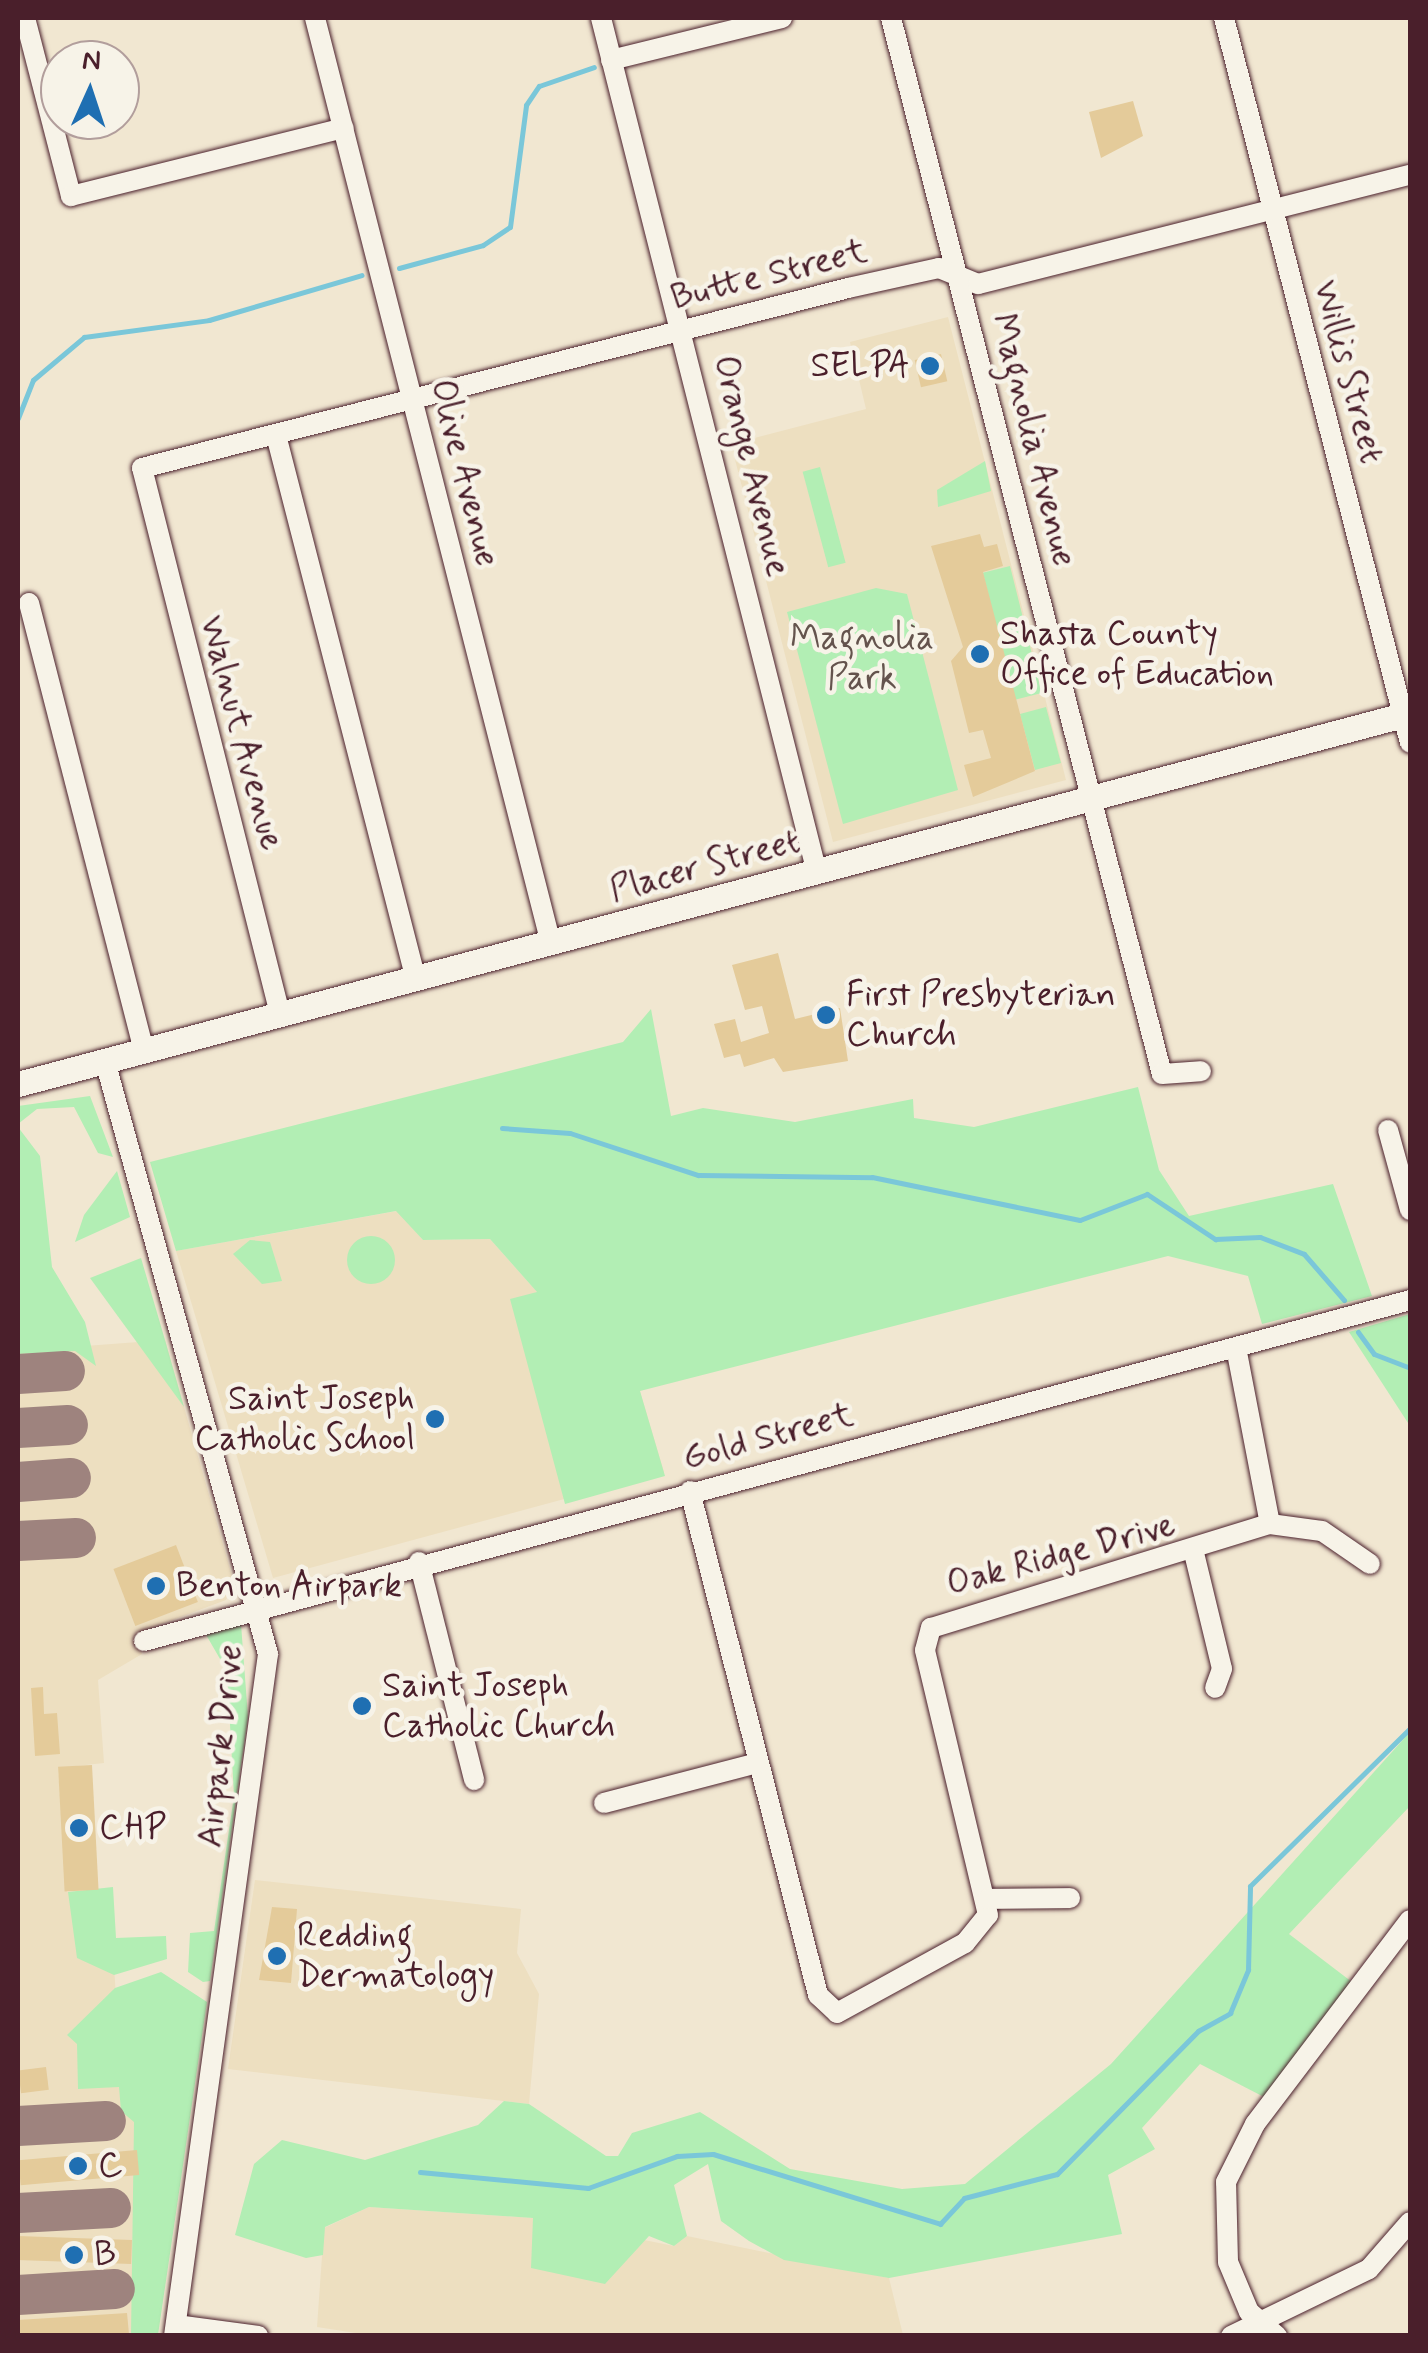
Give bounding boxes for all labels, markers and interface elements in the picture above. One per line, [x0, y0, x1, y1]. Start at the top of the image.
north arrow [40, 40, 140, 140]
text: N [81, 43, 102, 81]
street label: Butte Street [667, 230, 871, 320]
street label: Willis Street [1303, 273, 1393, 471]
street label: Magnolia Avenue [981, 307, 1085, 573]
place label: SELPA [810, 345, 910, 387]
street label: Orange Avenue [703, 351, 799, 581]
marker: SELPA [919, 355, 941, 377]
street label: Olive Avenue [420, 373, 508, 573]
street label: Walnut Avenue [190, 613, 292, 853]
place label: Shasta County Office of Education [1000, 613, 1276, 695]
park label: Magnolia Park [790, 617, 934, 699]
marker: Shasta County Office of Education [969, 643, 991, 665]
street label: Placer Street [602, 820, 808, 912]
place label: First Presbyterian Church [846, 974, 1116, 1056]
marker: First Presbyterian Church [815, 1004, 837, 1026]
place label: Saint Joseph Catholic School [193, 1378, 415, 1460]
street label: Gold Street [678, 1394, 858, 1480]
marker: Saint Joseph Catholic School [424, 1408, 446, 1430]
street label: Oak Ridge Drive [943, 1504, 1179, 1606]
place label: Benton Airpark [176, 1565, 406, 1607]
marker: Benton Airpark [145, 1575, 167, 1597]
street label: Airpark Drive [190, 1643, 252, 1849]
place label: Saint Joseph Catholic Church [382, 1665, 624, 1747]
marker: Saint Joseph Catholic Church [351, 1695, 373, 1717]
place label: CHP [99, 1807, 166, 1849]
marker: CHP [68, 1817, 90, 1839]
place label: Redding Dermatology [297, 1915, 494, 1997]
marker: Redding Dermatology [266, 1945, 288, 1967]
place label: C [98, 2145, 123, 2187]
marker: C [67, 2155, 89, 2177]
place label: B [94, 2234, 116, 2276]
marker: B [63, 2244, 85, 2266]

